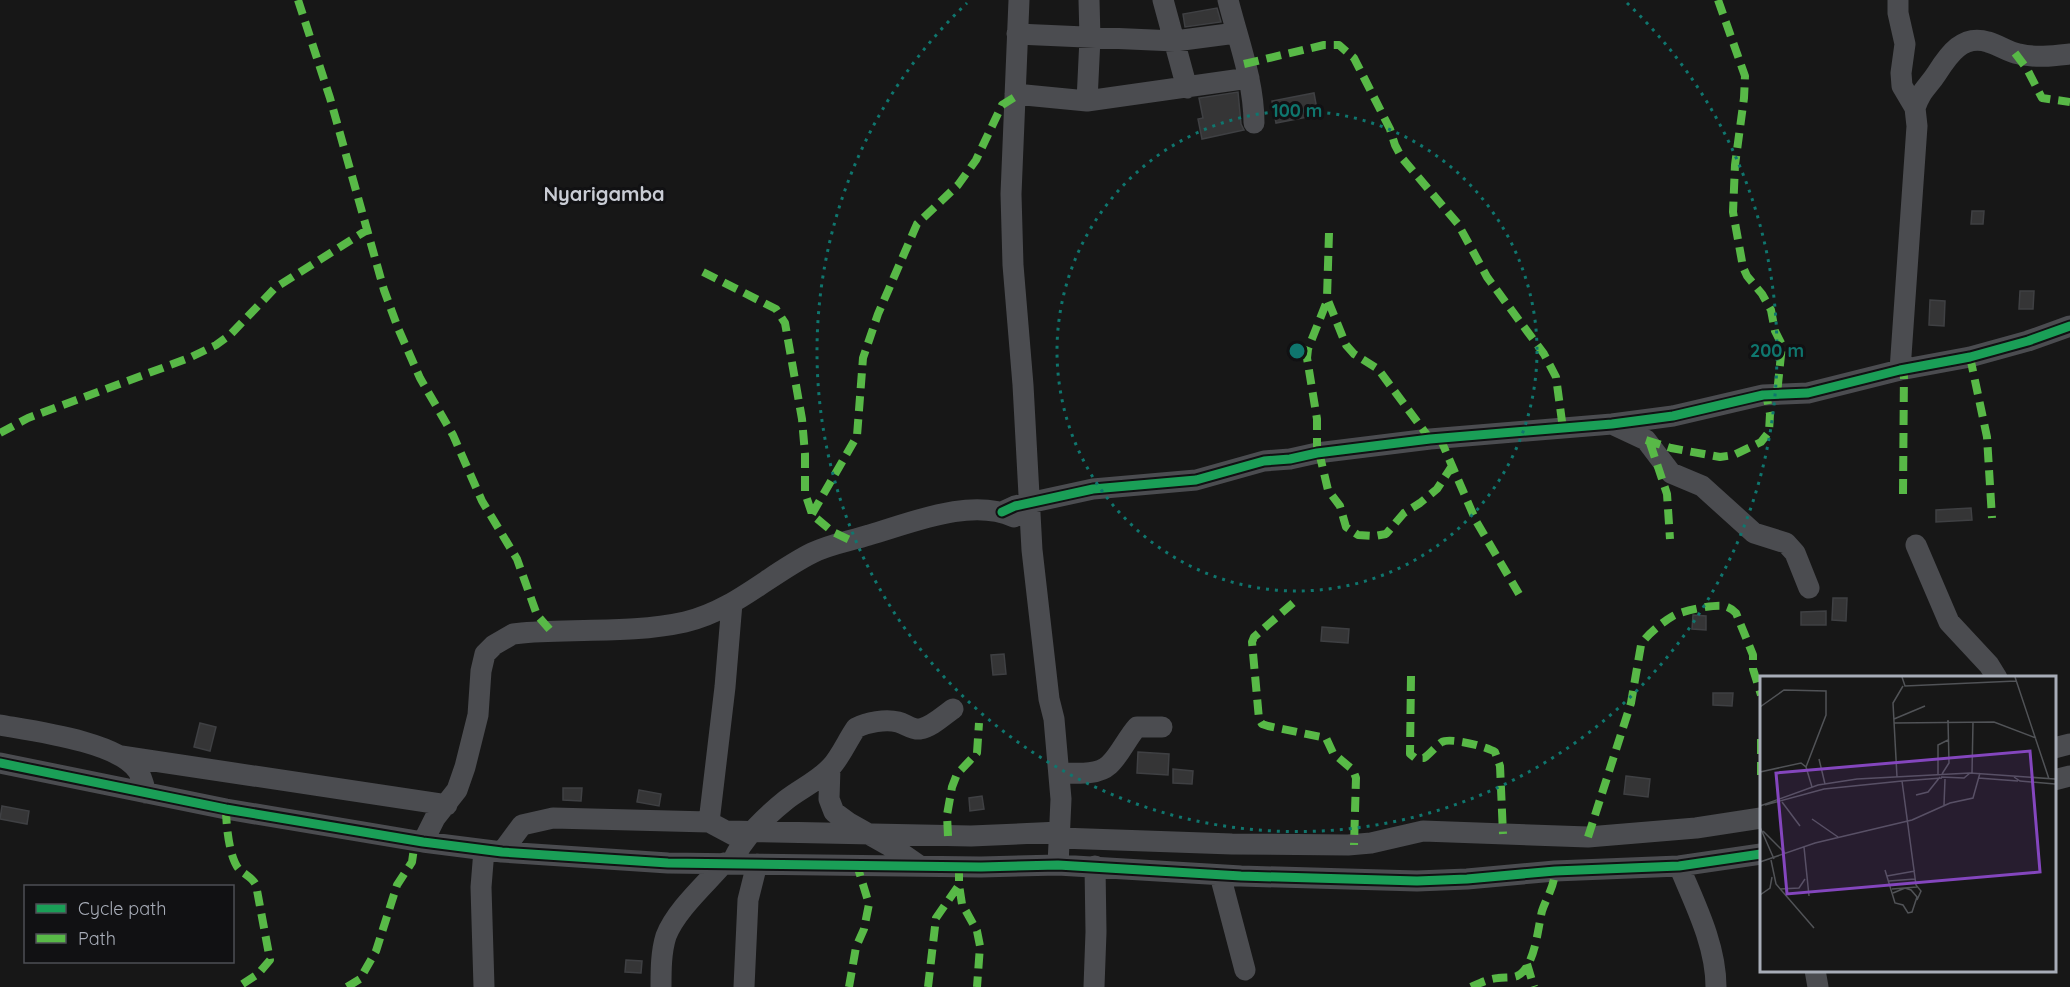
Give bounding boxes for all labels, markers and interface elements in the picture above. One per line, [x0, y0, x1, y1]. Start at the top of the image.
text: 100 m [1272, 99, 1322, 122]
district label: Nyarigamba [543, 181, 665, 206]
text: 200 m [1750, 339, 1804, 362]
centre of rings [1287, 341, 1307, 361]
inset map [1760, 676, 2055, 972]
legend [24, 885, 234, 963]
text: Cycle path [78, 897, 166, 920]
text: Path [78, 927, 116, 950]

